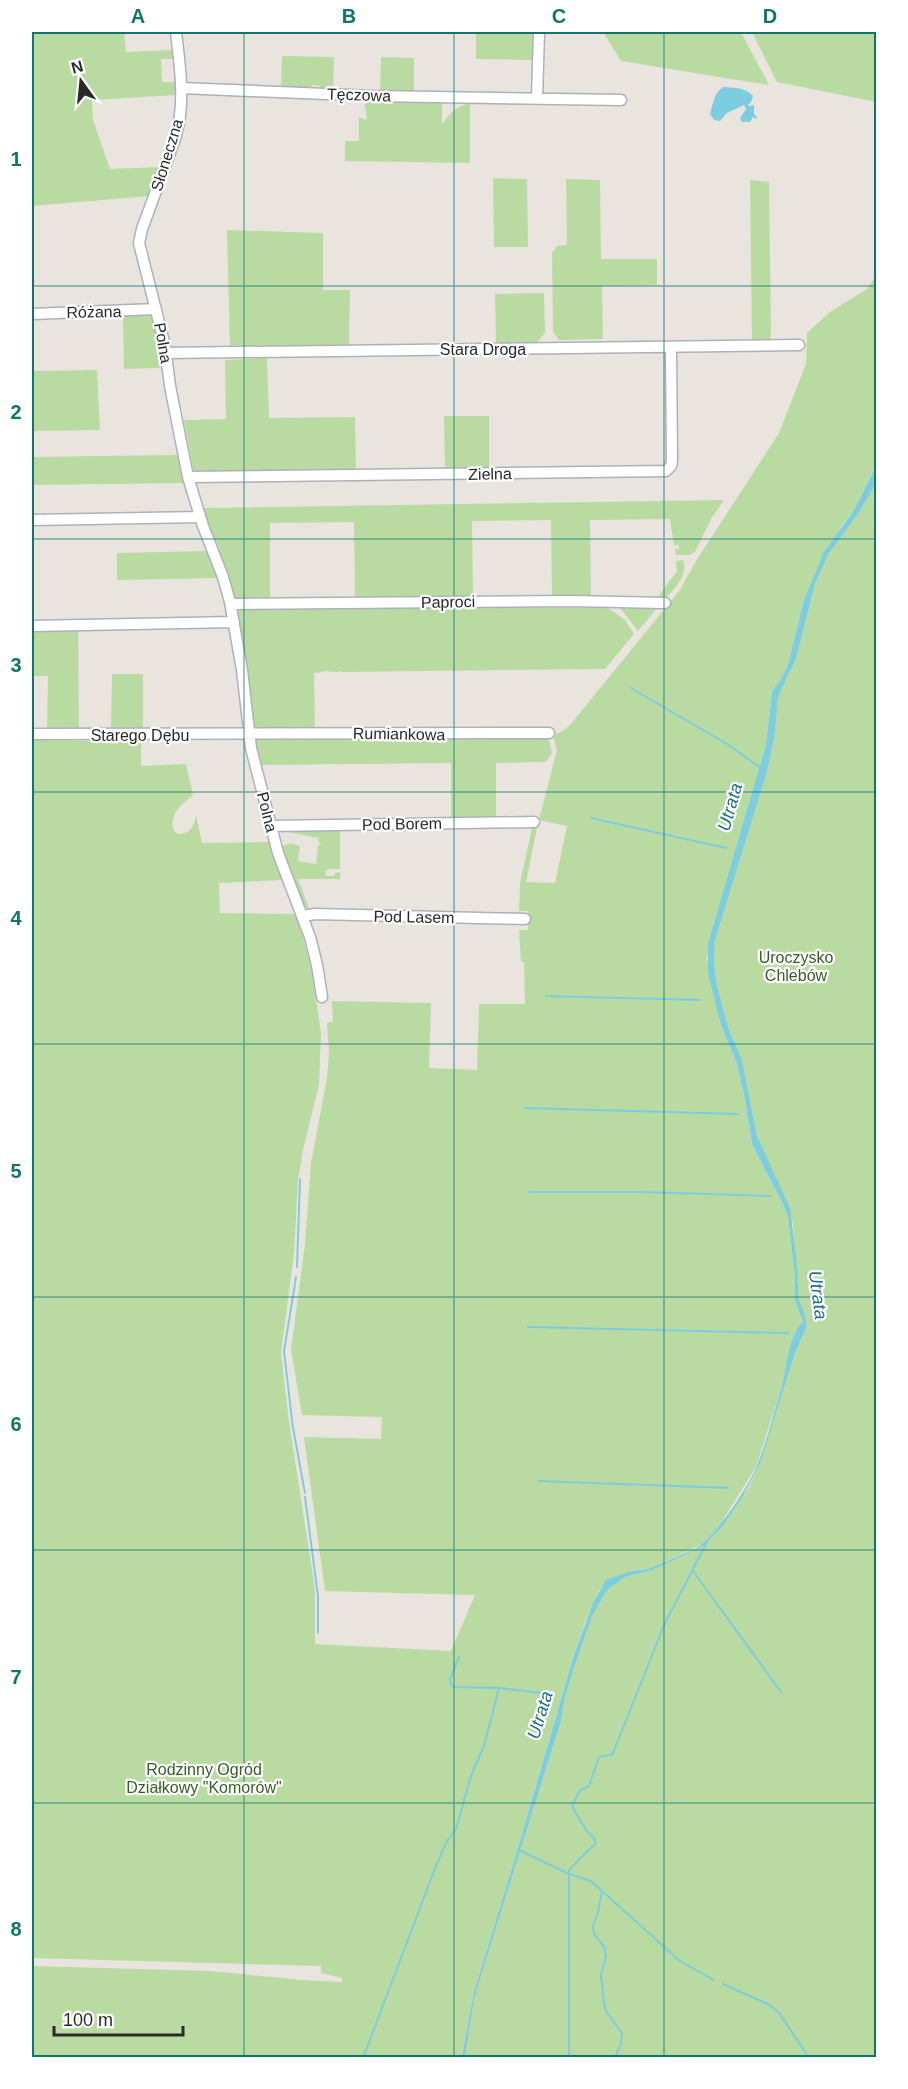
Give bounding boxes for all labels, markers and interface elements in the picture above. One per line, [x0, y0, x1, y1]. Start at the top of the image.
text: A [131, 5, 145, 27]
text: B [342, 5, 356, 27]
text: C [552, 5, 566, 27]
text: D [763, 5, 777, 27]
north arrow [51, 51, 111, 111]
text: N [69, 57, 85, 77]
street label: Tęczowa [327, 85, 391, 105]
street label: Słoneczna [148, 117, 186, 193]
text: 1 [10, 148, 22, 170]
street label: Różana [66, 303, 122, 321]
street label: Polna [151, 321, 175, 365]
street label: Stara Droga [440, 341, 526, 358]
text: 2 [10, 401, 22, 423]
street label: Zielna [468, 465, 512, 483]
street label: Paproci [421, 593, 475, 611]
text: 3 [10, 654, 22, 676]
street label: Rumiankowa [353, 725, 445, 743]
street label: Starego Dębu [91, 727, 189, 744]
water label: Utrata [714, 781, 746, 833]
street label: Polna [254, 790, 280, 834]
street label: Pod Borem [362, 815, 442, 833]
text: 4 [10, 907, 22, 929]
street label: Pod Lasem [373, 908, 455, 926]
park label: Uroczysko Chlebów [759, 949, 833, 984]
text: 5 [10, 1160, 22, 1182]
water label: Utrata [805, 1269, 831, 1321]
text: 6 [10, 1413, 22, 1435]
text: 7 [10, 1666, 22, 1688]
water label: Utrata [523, 1689, 557, 1741]
park label: Rodzinny Ogród Działkowy "Komorów" [126, 1761, 282, 1796]
text: 8 [10, 1918, 22, 1940]
scale bar [54, 1999, 183, 2037]
text: 100 m [63, 2010, 113, 2030]

